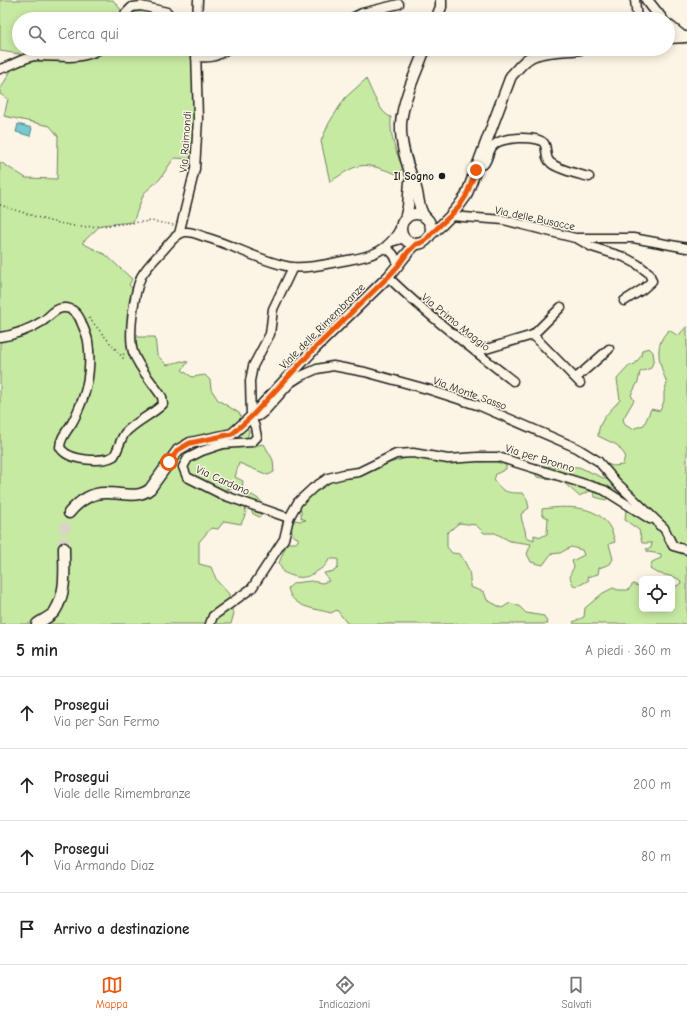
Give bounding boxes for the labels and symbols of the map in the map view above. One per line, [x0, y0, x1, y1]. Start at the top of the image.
street label: Via Raimondi [177, 111, 194, 173]
route end [467, 161, 485, 179]
place label: Il Sogno [394, 170, 434, 183]
marker: Il Sogno [437, 171, 447, 181]
street label: Via delle Busacce [494, 204, 577, 233]
street label: Viale delle Rimembranze [277, 281, 368, 372]
street label: Via Primo Maggio [419, 291, 493, 354]
street label: Via Monte Sasso [431, 374, 509, 413]
street label: Via per Bronno [504, 442, 576, 475]
route start [160, 453, 178, 471]
street label: Via Cardano [194, 463, 252, 498]

